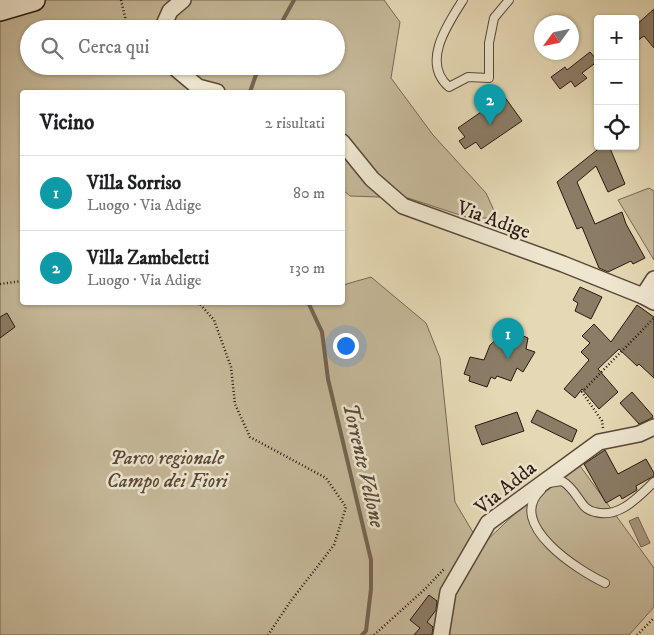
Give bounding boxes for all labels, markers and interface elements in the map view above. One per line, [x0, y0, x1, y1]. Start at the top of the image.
north arrow [534, 15, 579, 60]
map controls [594, 15, 639, 150]
button: + [594, 15, 639, 60]
search box [20, 20, 345, 75]
icon: search [38, 34, 66, 62]
text: Cerca qui [78, 36, 149, 59]
button: − [594, 60, 639, 105]
pin: 2 [474, 84, 506, 125]
button: locate [594, 105, 639, 150]
text: Vicino [40, 110, 94, 136]
text: 2 risultati [265, 113, 325, 133]
text: Villa Sorriso [87, 172, 181, 195]
text: 1 [53, 183, 59, 203]
text: 80 m [293, 183, 325, 203]
text: Luogo · Via Adige [87, 195, 201, 215]
street label: Via Adige [452, 195, 534, 245]
text: Villa Zambeletti [87, 247, 209, 270]
text: 2 [52, 258, 60, 278]
text: 130 m [289, 258, 325, 278]
text: Luogo · Via Adige [87, 270, 201, 290]
pin: 1 [492, 318, 524, 359]
your location [333, 333, 359, 359]
water label: Torrente Vellone [336, 400, 390, 531]
park label: Parco regionale Campo dei Fiori [106, 446, 229, 494]
street label: Via Adda [469, 456, 542, 521]

